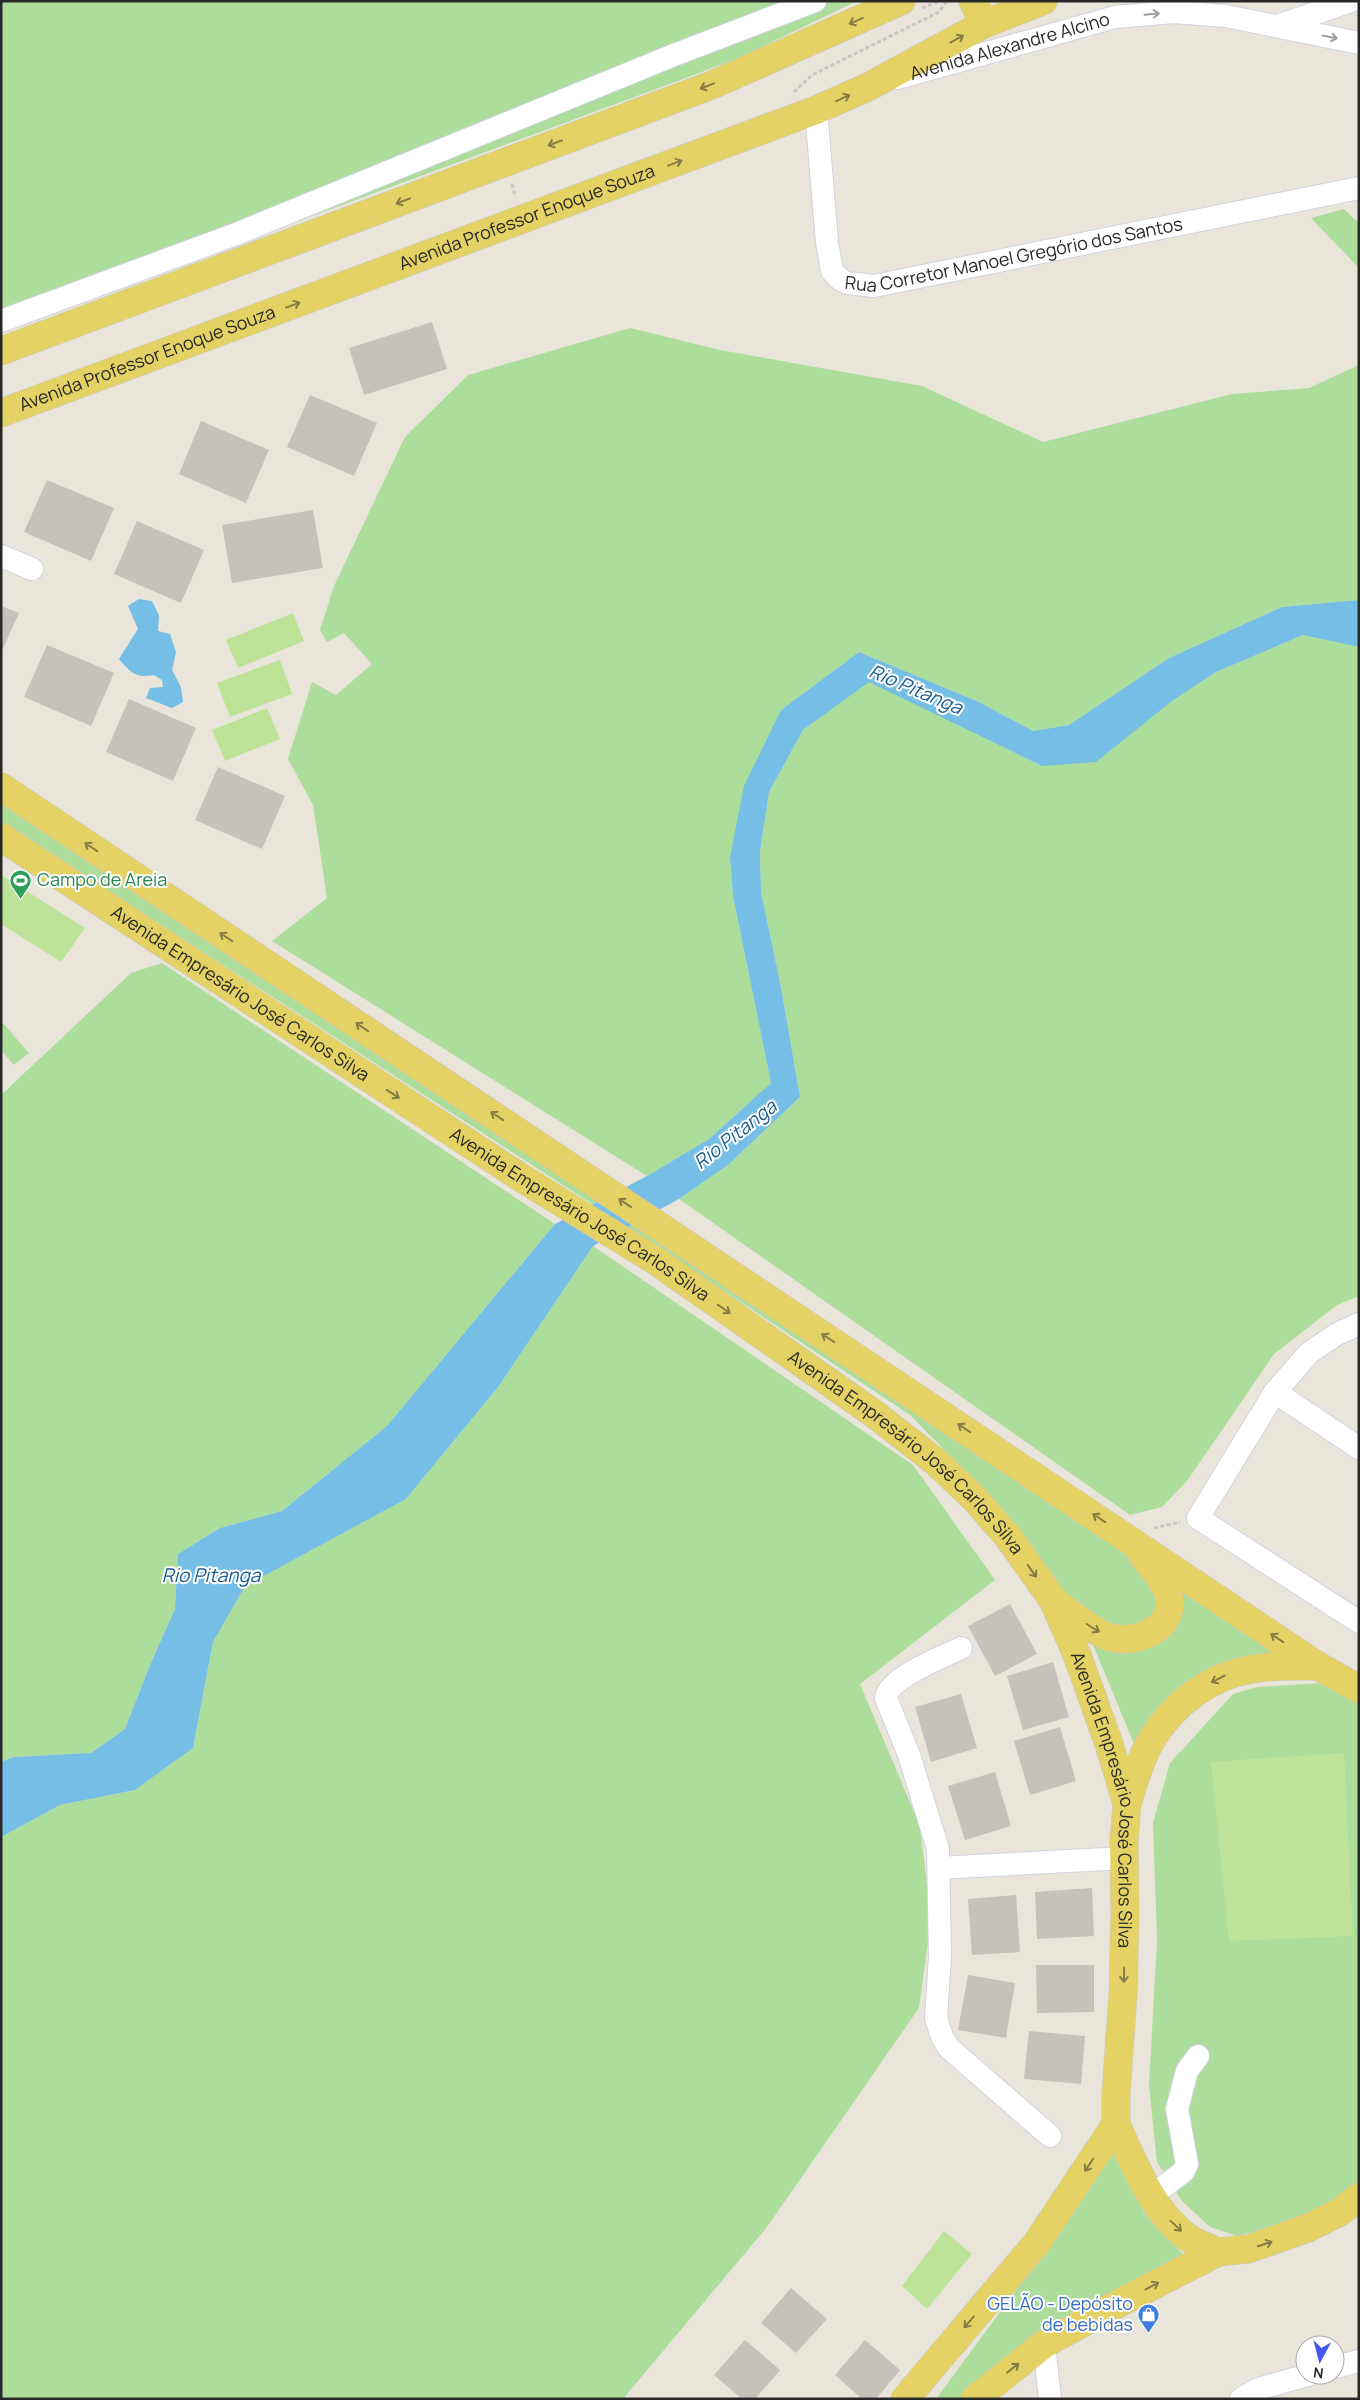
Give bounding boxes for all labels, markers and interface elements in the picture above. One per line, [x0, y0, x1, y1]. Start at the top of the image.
street label: Avenida Alexandre Alcino [907, 6, 1112, 85]
one-way arrow [1144, 9, 1160, 18]
one-way arrow [849, 16, 864, 26]
one-way arrow [950, 33, 964, 43]
one-way arrow [1322, 33, 1338, 42]
one-way arrow [700, 82, 716, 91]
one-way arrow [835, 93, 850, 103]
one-way arrow [548, 140, 563, 149]
street label: Avenida Professor Enoque Souza [395, 158, 658, 275]
one-way arrow [667, 158, 682, 167]
one-way arrow [396, 196, 411, 206]
street label: Rua Corretor Manoel Gregório dos Santos [844, 211, 1184, 297]
street label: Avenida Professor Enoque Souza [15, 299, 278, 416]
one-way arrow [285, 300, 300, 309]
water label: Rio Pitanga [866, 658, 968, 721]
one-way arrow [84, 842, 98, 852]
place label: Campo de Areia [37, 867, 167, 891]
sports icon: Campo de Areia [9, 868, 33, 899]
street label: Avenida Empresário José Carlos Silva [107, 899, 375, 1086]
one-way arrow [220, 932, 234, 942]
one-way arrow [355, 1021, 369, 1032]
one-way arrow [386, 1089, 400, 1099]
water label: Rio Pitanga [688, 1093, 783, 1175]
one-way arrow [491, 1111, 505, 1121]
street label: Avenida Empresário José Carlos Silva [446, 1121, 715, 1306]
one-way arrow [618, 1197, 632, 1207]
one-way arrow [717, 1304, 731, 1314]
one-way arrow [822, 1333, 836, 1343]
street label: Avenida Empresário José Carlos Silva [784, 1344, 1030, 1559]
one-way arrow [957, 1423, 971, 1433]
one-way arrow [1092, 1513, 1106, 1523]
water label: Rio Pitanga [162, 1562, 262, 1588]
one-way arrow [1027, 1564, 1037, 1578]
one-way arrow [1085, 1623, 1099, 1633]
one-way arrow [1271, 1633, 1285, 1643]
street label: Avenida Empresário José Carlos Silva [1066, 1648, 1140, 1949]
one-way arrow [1211, 1674, 1226, 1684]
one-way arrow [1119, 1966, 1129, 1983]
one-way arrow [1084, 2158, 1094, 2172]
one-way arrow [1169, 2220, 1182, 2232]
one-way arrow [1257, 2238, 1273, 2248]
one-way arrow [1145, 2281, 1160, 2291]
place label: GELÃO - Depósito de bebidas [987, 2291, 1133, 2336]
shop icon: GELÃO - Depósito de bebidas [1137, 2302, 1161, 2333]
one-way arrow [964, 2315, 975, 2328]
north arrow [1295, 2335, 1345, 2385]
one-way arrow [1006, 2363, 1019, 2374]
text: N [1312, 2363, 1325, 2383]

